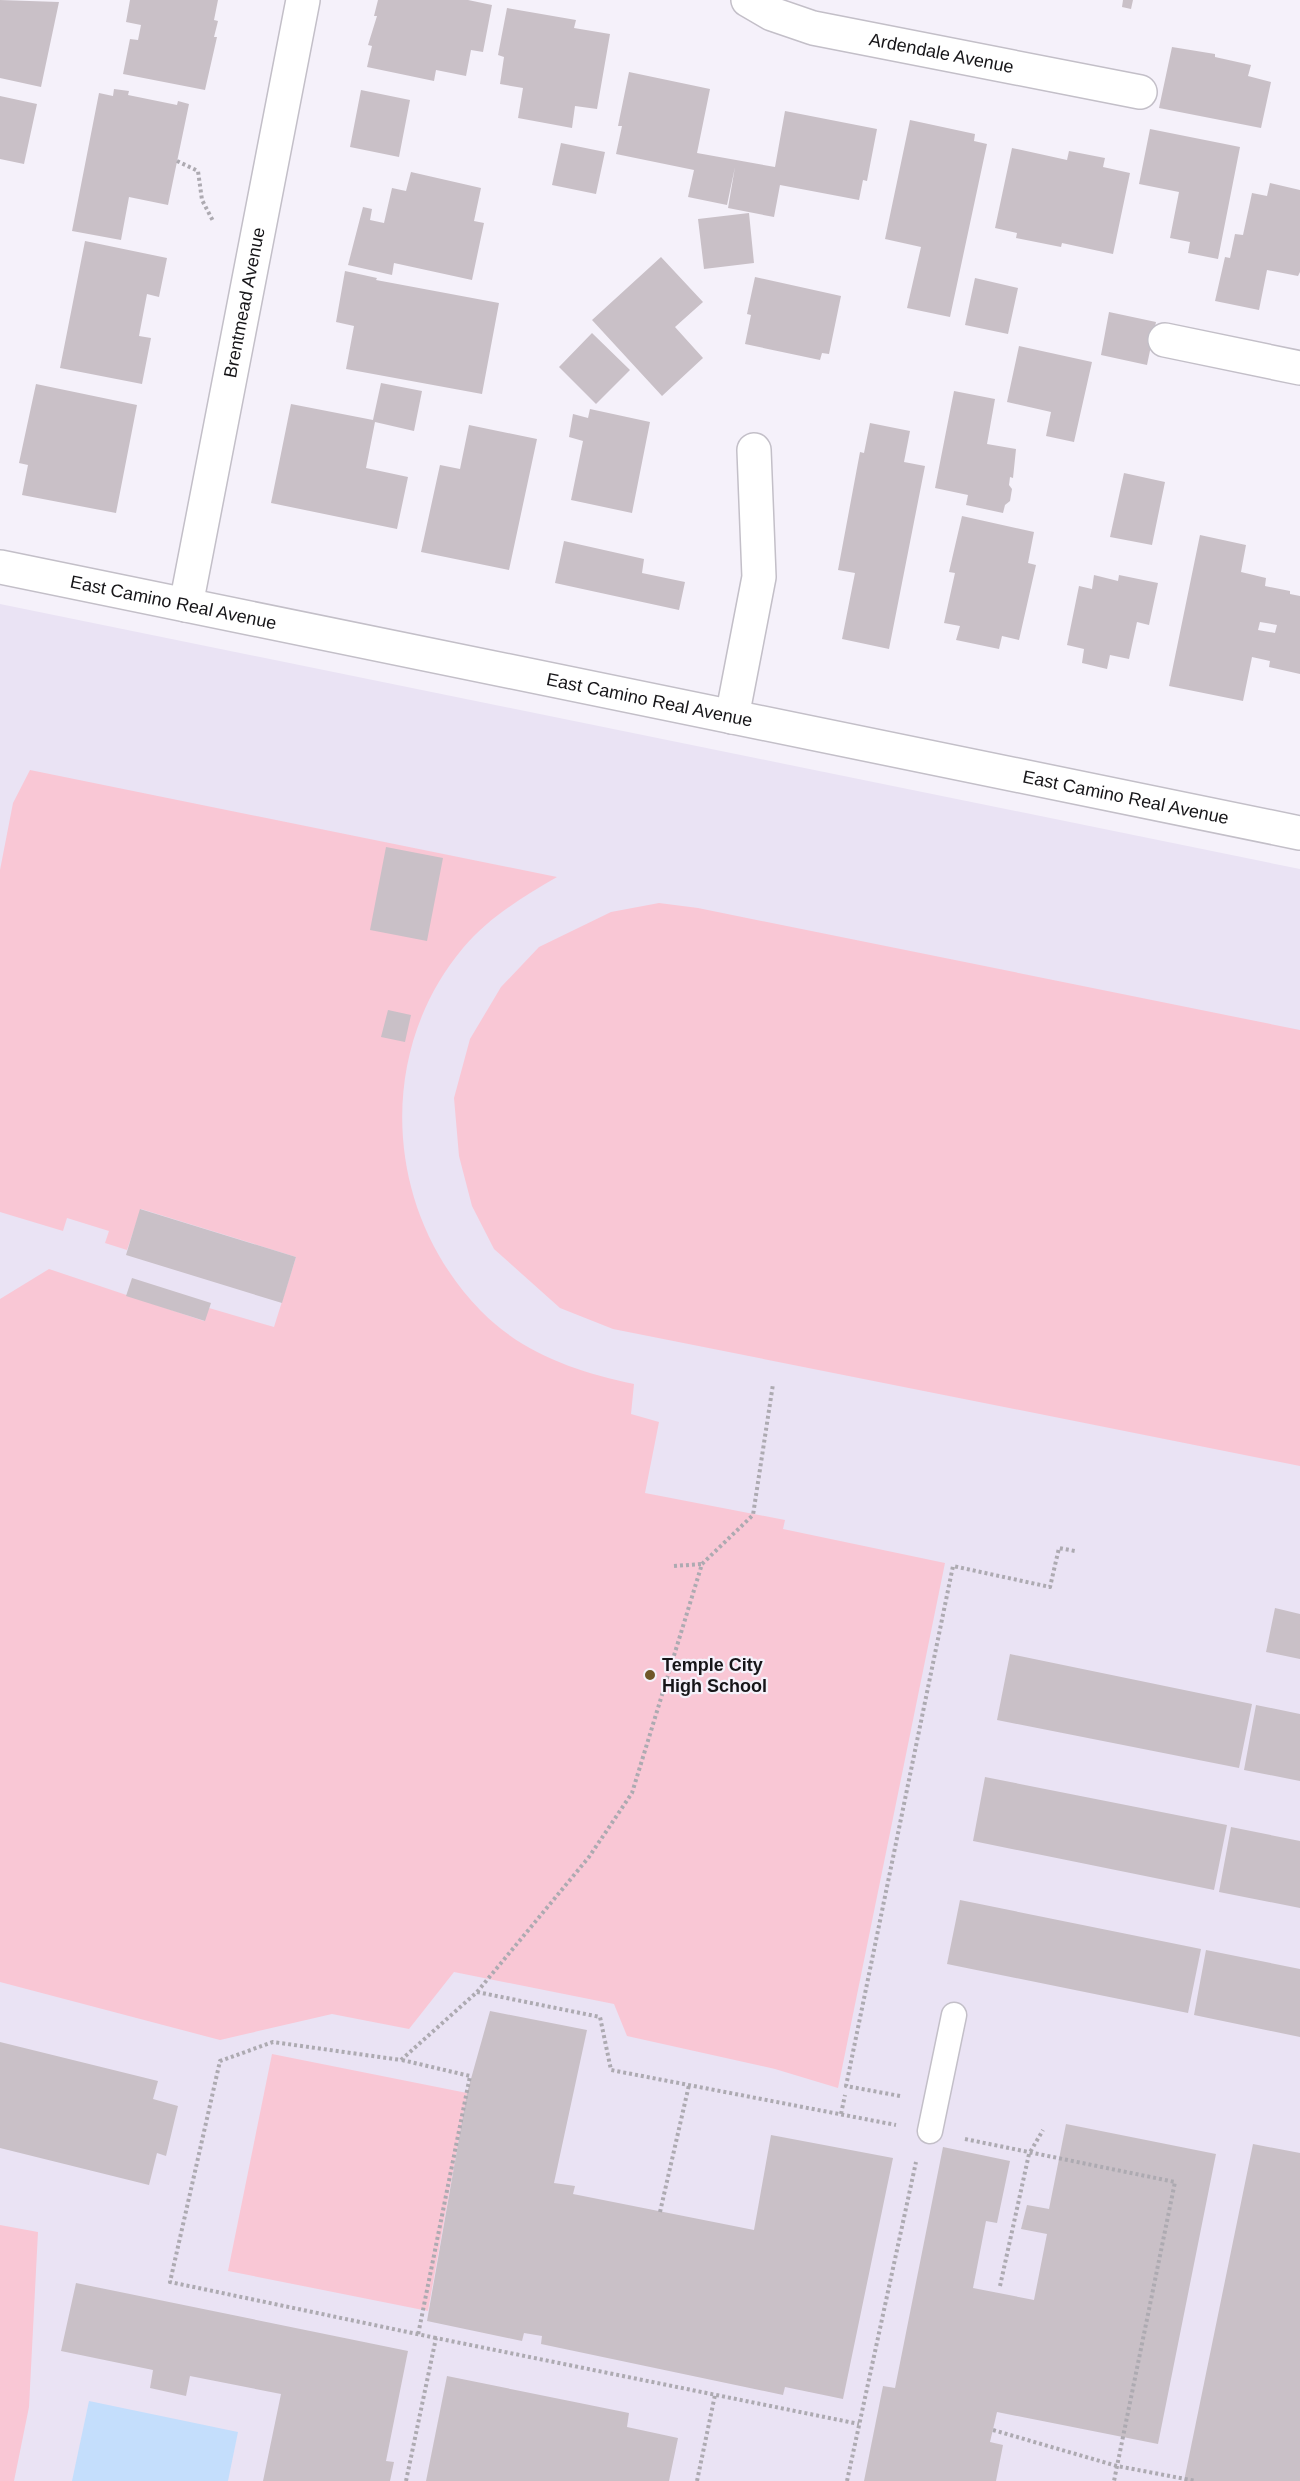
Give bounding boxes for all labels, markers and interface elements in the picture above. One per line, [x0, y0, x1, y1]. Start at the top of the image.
street label: Ardendale Avenue [867, 29, 1015, 77]
street label: Brentmead Avenue [220, 226, 269, 380]
street label: East Camino Real Avenue [69, 572, 278, 633]
street label: East Camino Real Avenue [545, 669, 754, 731]
street label: East Camino Real Avenue [1021, 766, 1231, 828]
place label: Temple City High School [662, 1655, 767, 1696]
marker: Temple City High School [643, 1668, 657, 1682]

